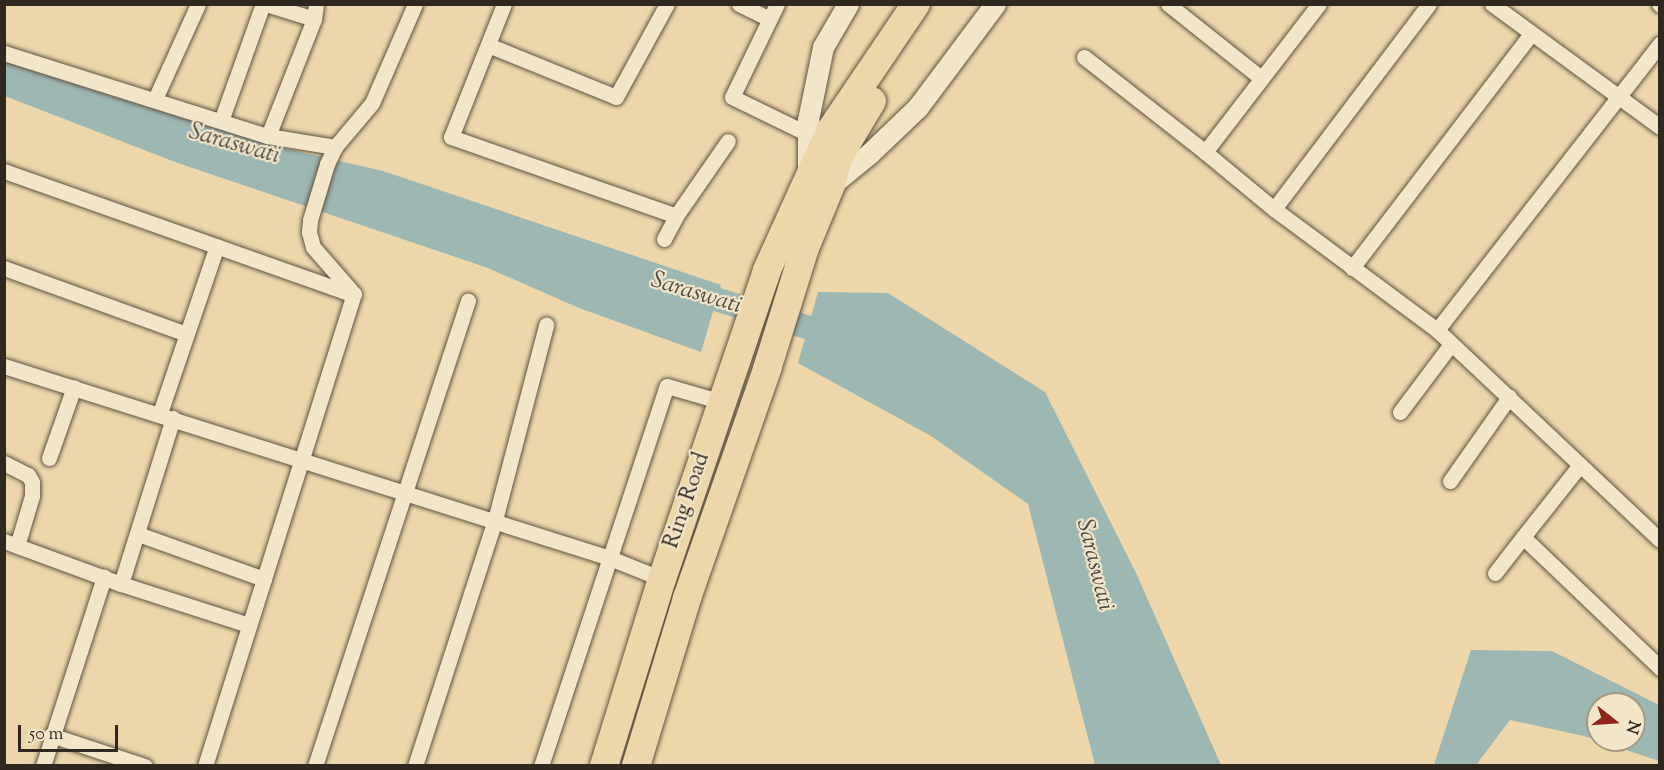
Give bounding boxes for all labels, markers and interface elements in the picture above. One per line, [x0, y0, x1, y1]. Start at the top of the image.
water label: Saraswati [185, 118, 283, 172]
water label: Saraswati [647, 267, 745, 321]
street label: Ring Road [659, 450, 717, 552]
water label: Saraswati [1069, 516, 1119, 614]
north arrow [1586, 692, 1646, 752]
scale bar [21, 713, 122, 751]
text: N [1619, 717, 1645, 736]
text: 50 m [29, 722, 63, 748]

